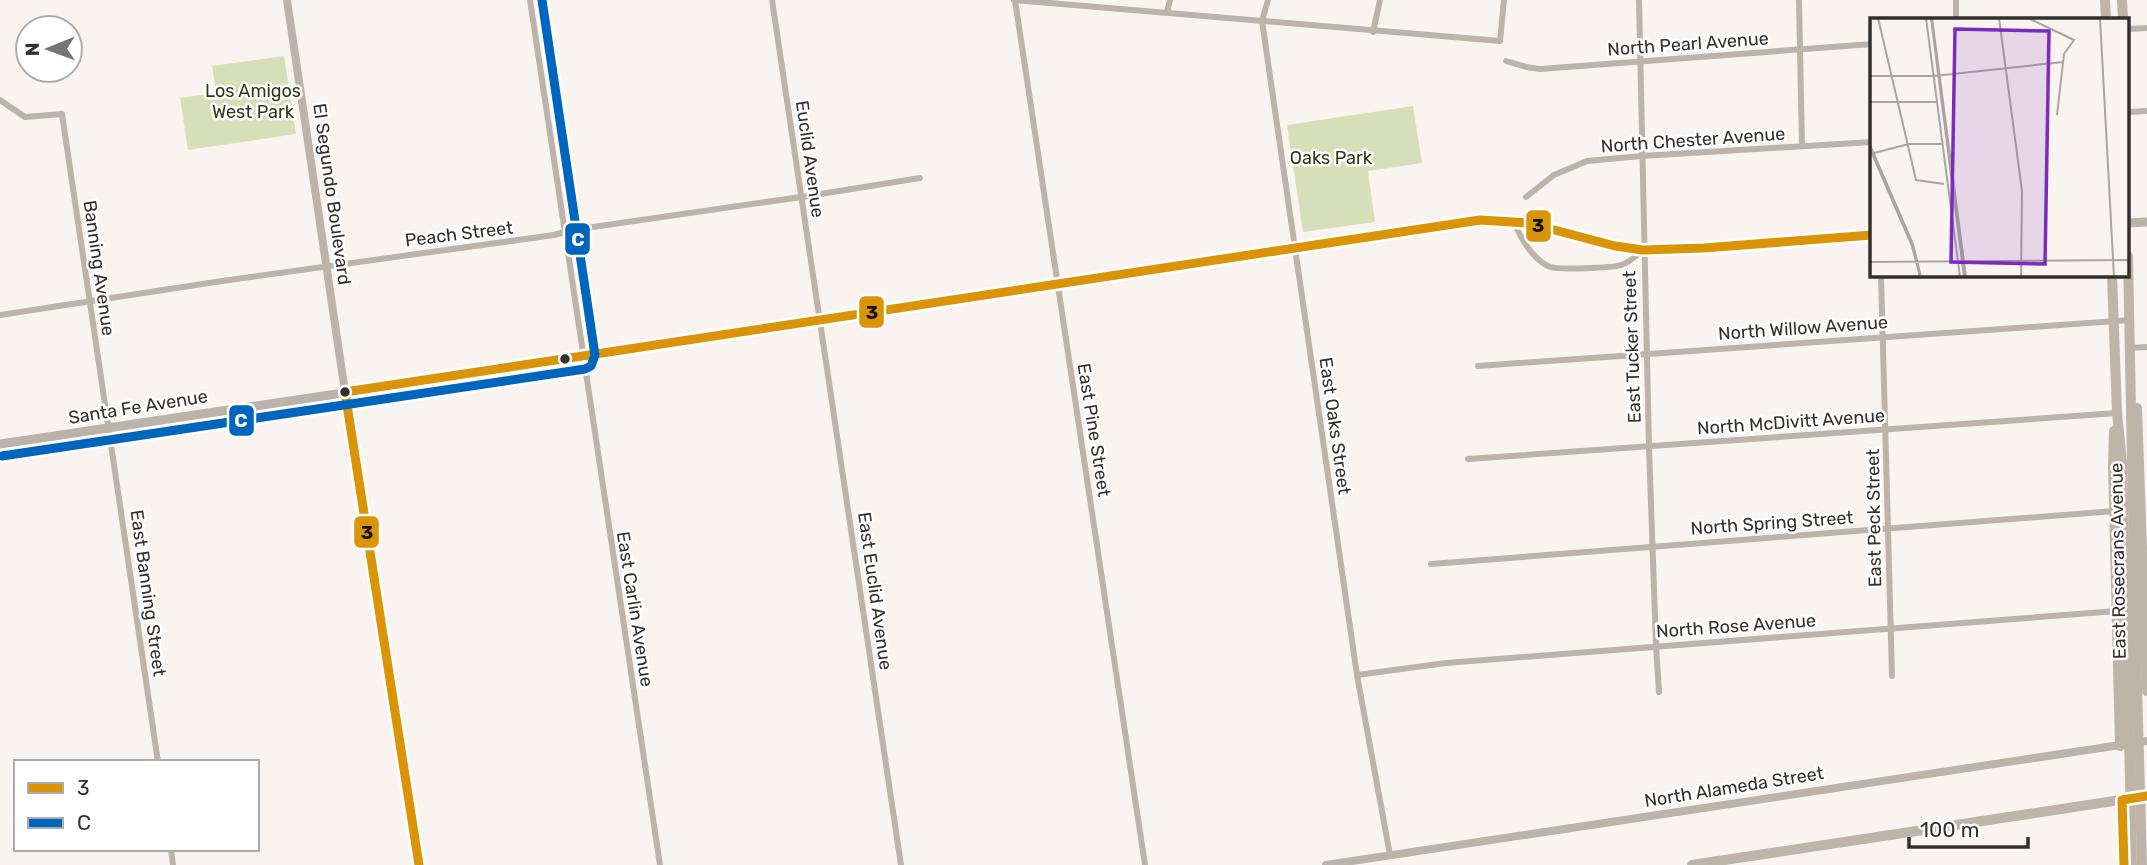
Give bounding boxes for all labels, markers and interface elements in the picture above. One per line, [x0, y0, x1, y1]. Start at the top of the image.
north arrow [14, 14, 84, 84]
inset map [1870, 18, 2130, 276]
street label: North Pearl Avenue [1607, 27, 1769, 61]
text: N [21, 42, 44, 56]
park label: Los Amigos West Park [205, 80, 301, 123]
street label: Euclid Avenue [791, 99, 829, 219]
street label: El Segundo Boulevard [308, 102, 356, 286]
street label: North Chester Avenue [1600, 123, 1786, 157]
park label: Oaks Park [1290, 147, 1373, 169]
street label: Banning Avenue [79, 199, 119, 337]
line badge: 3 [1525, 209, 1552, 243]
text: 3 [1532, 214, 1544, 237]
street label: Peach Street [404, 216, 514, 252]
line badge: C [564, 222, 591, 256]
text: C [571, 228, 585, 251]
street label: East Tucker Street [1618, 270, 1646, 424]
line badge: 3 [858, 295, 885, 329]
text: 3 [866, 301, 878, 324]
street label: North Willow Avenue [1717, 311, 1889, 345]
unlabelled marker [558, 352, 572, 366]
street label: East Oaks Street [1314, 356, 1356, 496]
street label: East Pine Street [1073, 362, 1115, 498]
street label: Santa Fe Avenue [67, 385, 209, 429]
unlabelled marker [338, 385, 352, 399]
line badge: C [228, 404, 255, 437]
street label: North McDivitt Avenue [1696, 404, 1886, 440]
text: C [234, 409, 248, 432]
street label: East Peck Street [1862, 449, 1886, 587]
street label: East Rosecrans Avenue [2105, 463, 2131, 659]
street label: North Spring Street [1690, 506, 1854, 540]
street label: East Banning Street [125, 508, 171, 678]
street label: East Euclid Avenue [853, 511, 897, 671]
line badge: 3 [353, 515, 380, 549]
text: 3 [361, 521, 373, 544]
street label: East Carlin Avenue [612, 530, 658, 688]
street label: North Rose Avenue [1655, 609, 1817, 643]
legend [14, 760, 259, 851]
street label: North Alameda Street [1643, 762, 1825, 812]
text: 3 [77, 775, 90, 800]
scale bar [1909, 806, 2028, 850]
text: C [77, 810, 91, 835]
text: 100 m [1920, 817, 1979, 842]

